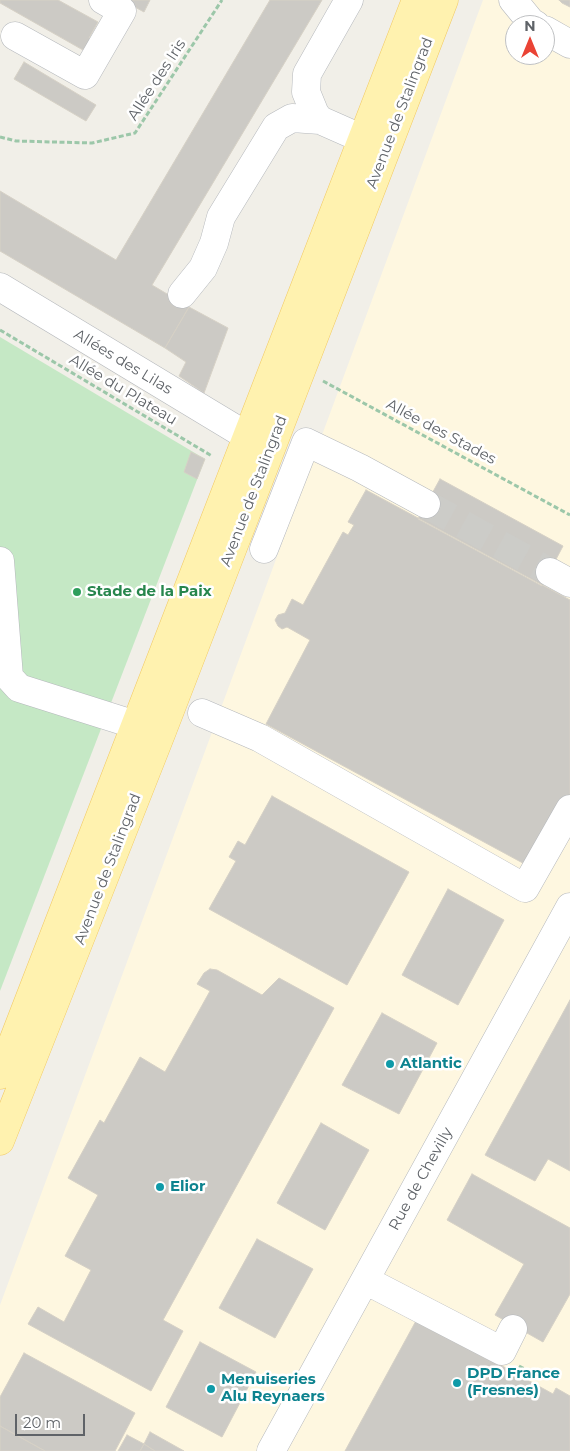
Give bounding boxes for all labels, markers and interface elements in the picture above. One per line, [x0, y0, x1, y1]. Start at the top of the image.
north arrow [505, 15, 555, 65]
text: N [524, 17, 536, 35]
street label: Avenue de Stalingrad [363, 35, 437, 191]
street label: Allée des Iris [124, 36, 190, 124]
street label: Allées des Lilas [70, 326, 176, 398]
street label: Allée du Plateau [66, 351, 180, 429]
street label: Allée des Stades [383, 395, 499, 469]
street label: Avenue de Stalingrad [217, 413, 291, 569]
place label: Stade de la Paix [87, 583, 212, 601]
marker: Stade de la Paix [71, 586, 83, 598]
street label: Avenue de Stalingrad [71, 791, 145, 947]
place label: Atlantic [400, 1055, 462, 1073]
marker: Atlantic [384, 1058, 396, 1070]
street label: Rue de Chevilly [385, 1124, 457, 1234]
place label: Elior [170, 1178, 205, 1196]
marker: Elior [154, 1181, 166, 1193]
place label: DPD France (Fresnes) [467, 1365, 560, 1400]
place label: Menuiseries Alu Reynaers [221, 1371, 325, 1406]
marker: DPD France (Fresnes) [451, 1377, 463, 1389]
marker: Menuiseries Alu Reynaers [205, 1383, 217, 1395]
scale bar [18, 1404, 88, 1436]
text: 20 m [23, 1413, 61, 1432]

